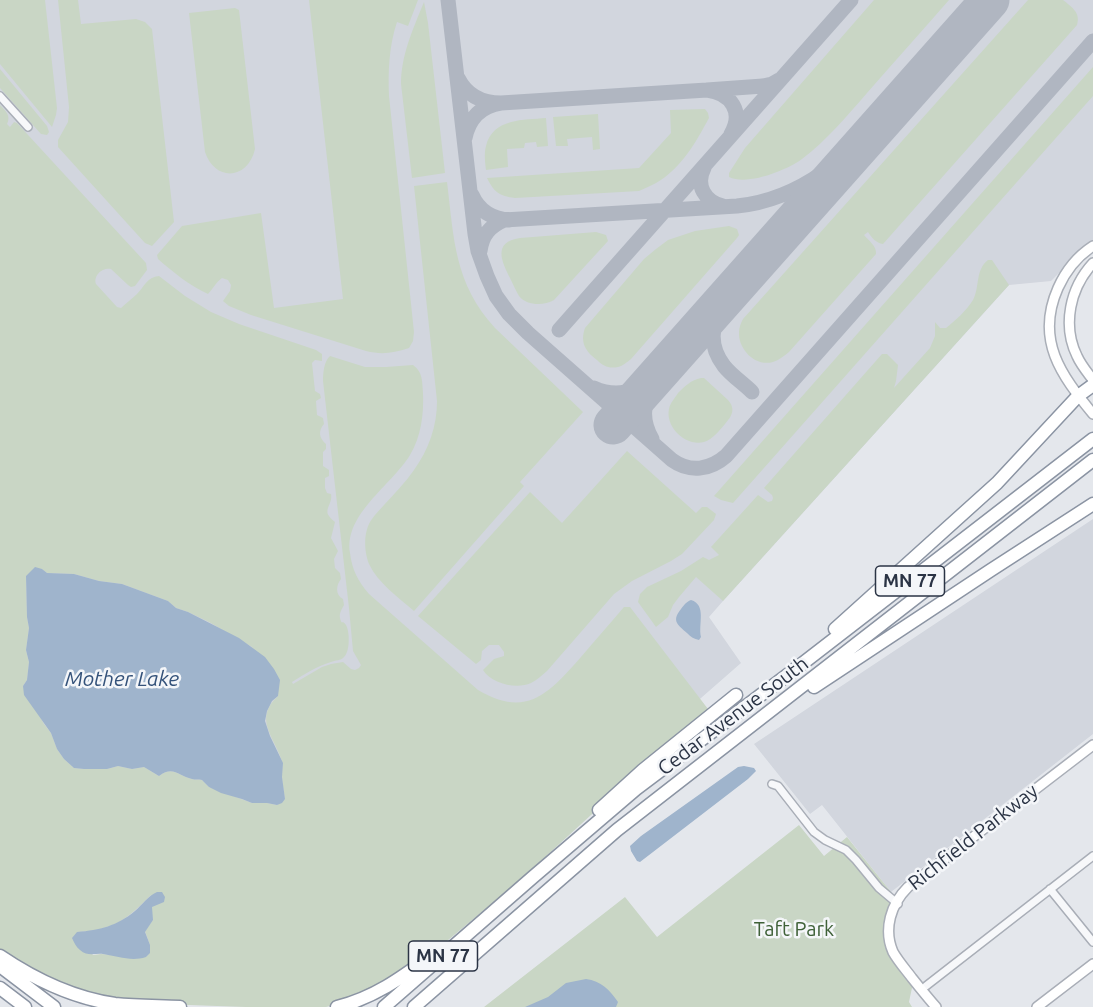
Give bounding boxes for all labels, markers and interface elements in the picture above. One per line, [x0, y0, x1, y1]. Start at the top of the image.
road number: MN 77 [876, 566, 944, 596]
street label: Cedar Avenue South [653, 652, 813, 780]
water label: Mother Lake [65, 666, 179, 692]
street label: Richfield Parkway [903, 779, 1043, 895]
park label: Taft Park [754, 917, 834, 941]
road number: MN 77 [408, 941, 478, 971]

